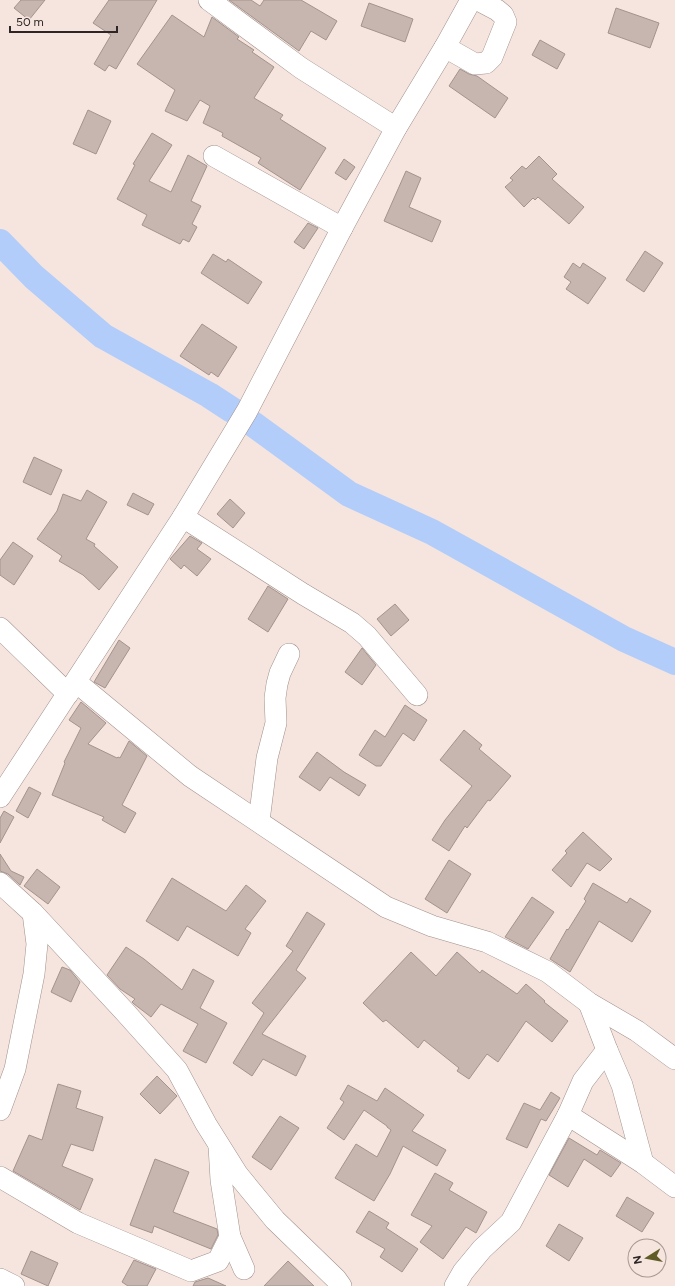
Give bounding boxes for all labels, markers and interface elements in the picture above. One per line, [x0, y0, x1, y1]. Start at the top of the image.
scale bar [10, 8, 117, 34]
text: 50 m [16, 15, 44, 29]
north arrow [627, 1238, 667, 1278]
text: N [630, 1254, 645, 1265]

